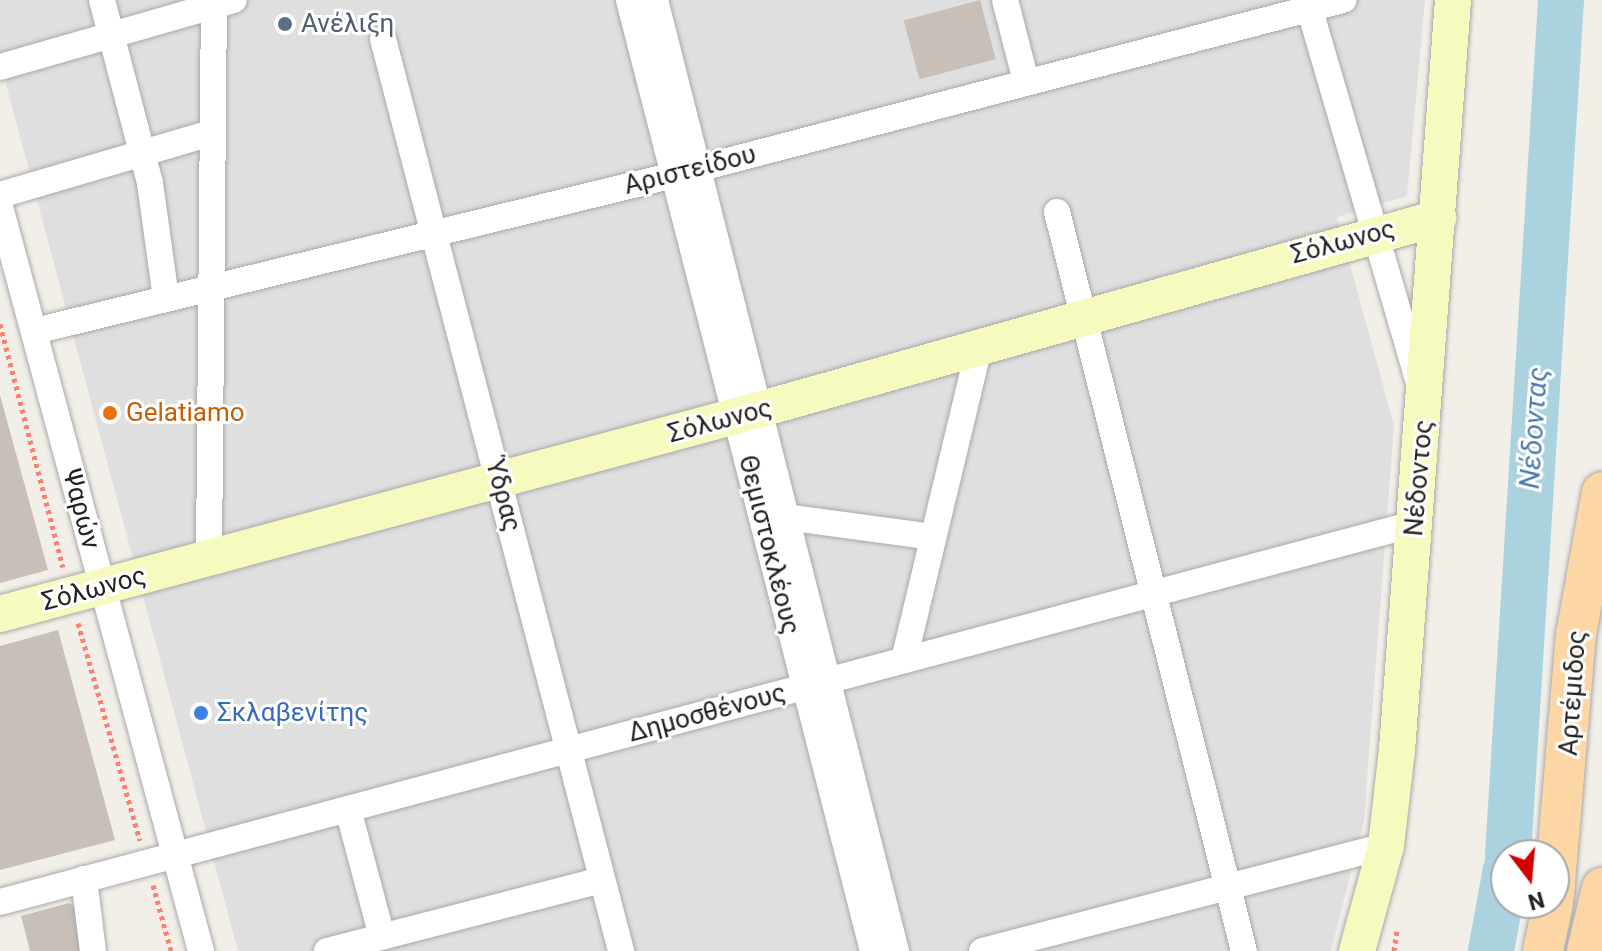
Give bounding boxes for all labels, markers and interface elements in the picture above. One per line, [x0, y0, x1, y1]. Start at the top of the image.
place label: Ανέλιξη [301, 8, 394, 40]
marker: Ανέλιξη [276, 15, 294, 33]
street label: Αριστείδου [621, 139, 759, 201]
street label: Σόλωνος [1287, 213, 1399, 271]
water label: Νέδoντας [1513, 366, 1555, 490]
street label: Σόλωνος [664, 392, 776, 450]
place label: Gelatiamo [126, 397, 245, 429]
marker: Gelatiamo [101, 404, 119, 422]
street label: Νέδοντος [1398, 418, 1440, 538]
street label: Θεμιστοκλέους [732, 452, 806, 638]
street label: Ύδρας [478, 455, 528, 535]
street label: Ψαρών [55, 466, 107, 552]
street label: Σόλωνος [38, 560, 150, 618]
street label: Αρτέμιδος [1553, 629, 1593, 757]
street label: Δημοσθένους [625, 677, 789, 749]
place label: Σκλαβενίτης [217, 697, 368, 729]
marker: Σκλαβενίτης [192, 704, 210, 722]
north arrow [1490, 839, 1570, 919]
text: N [1525, 886, 1547, 915]

